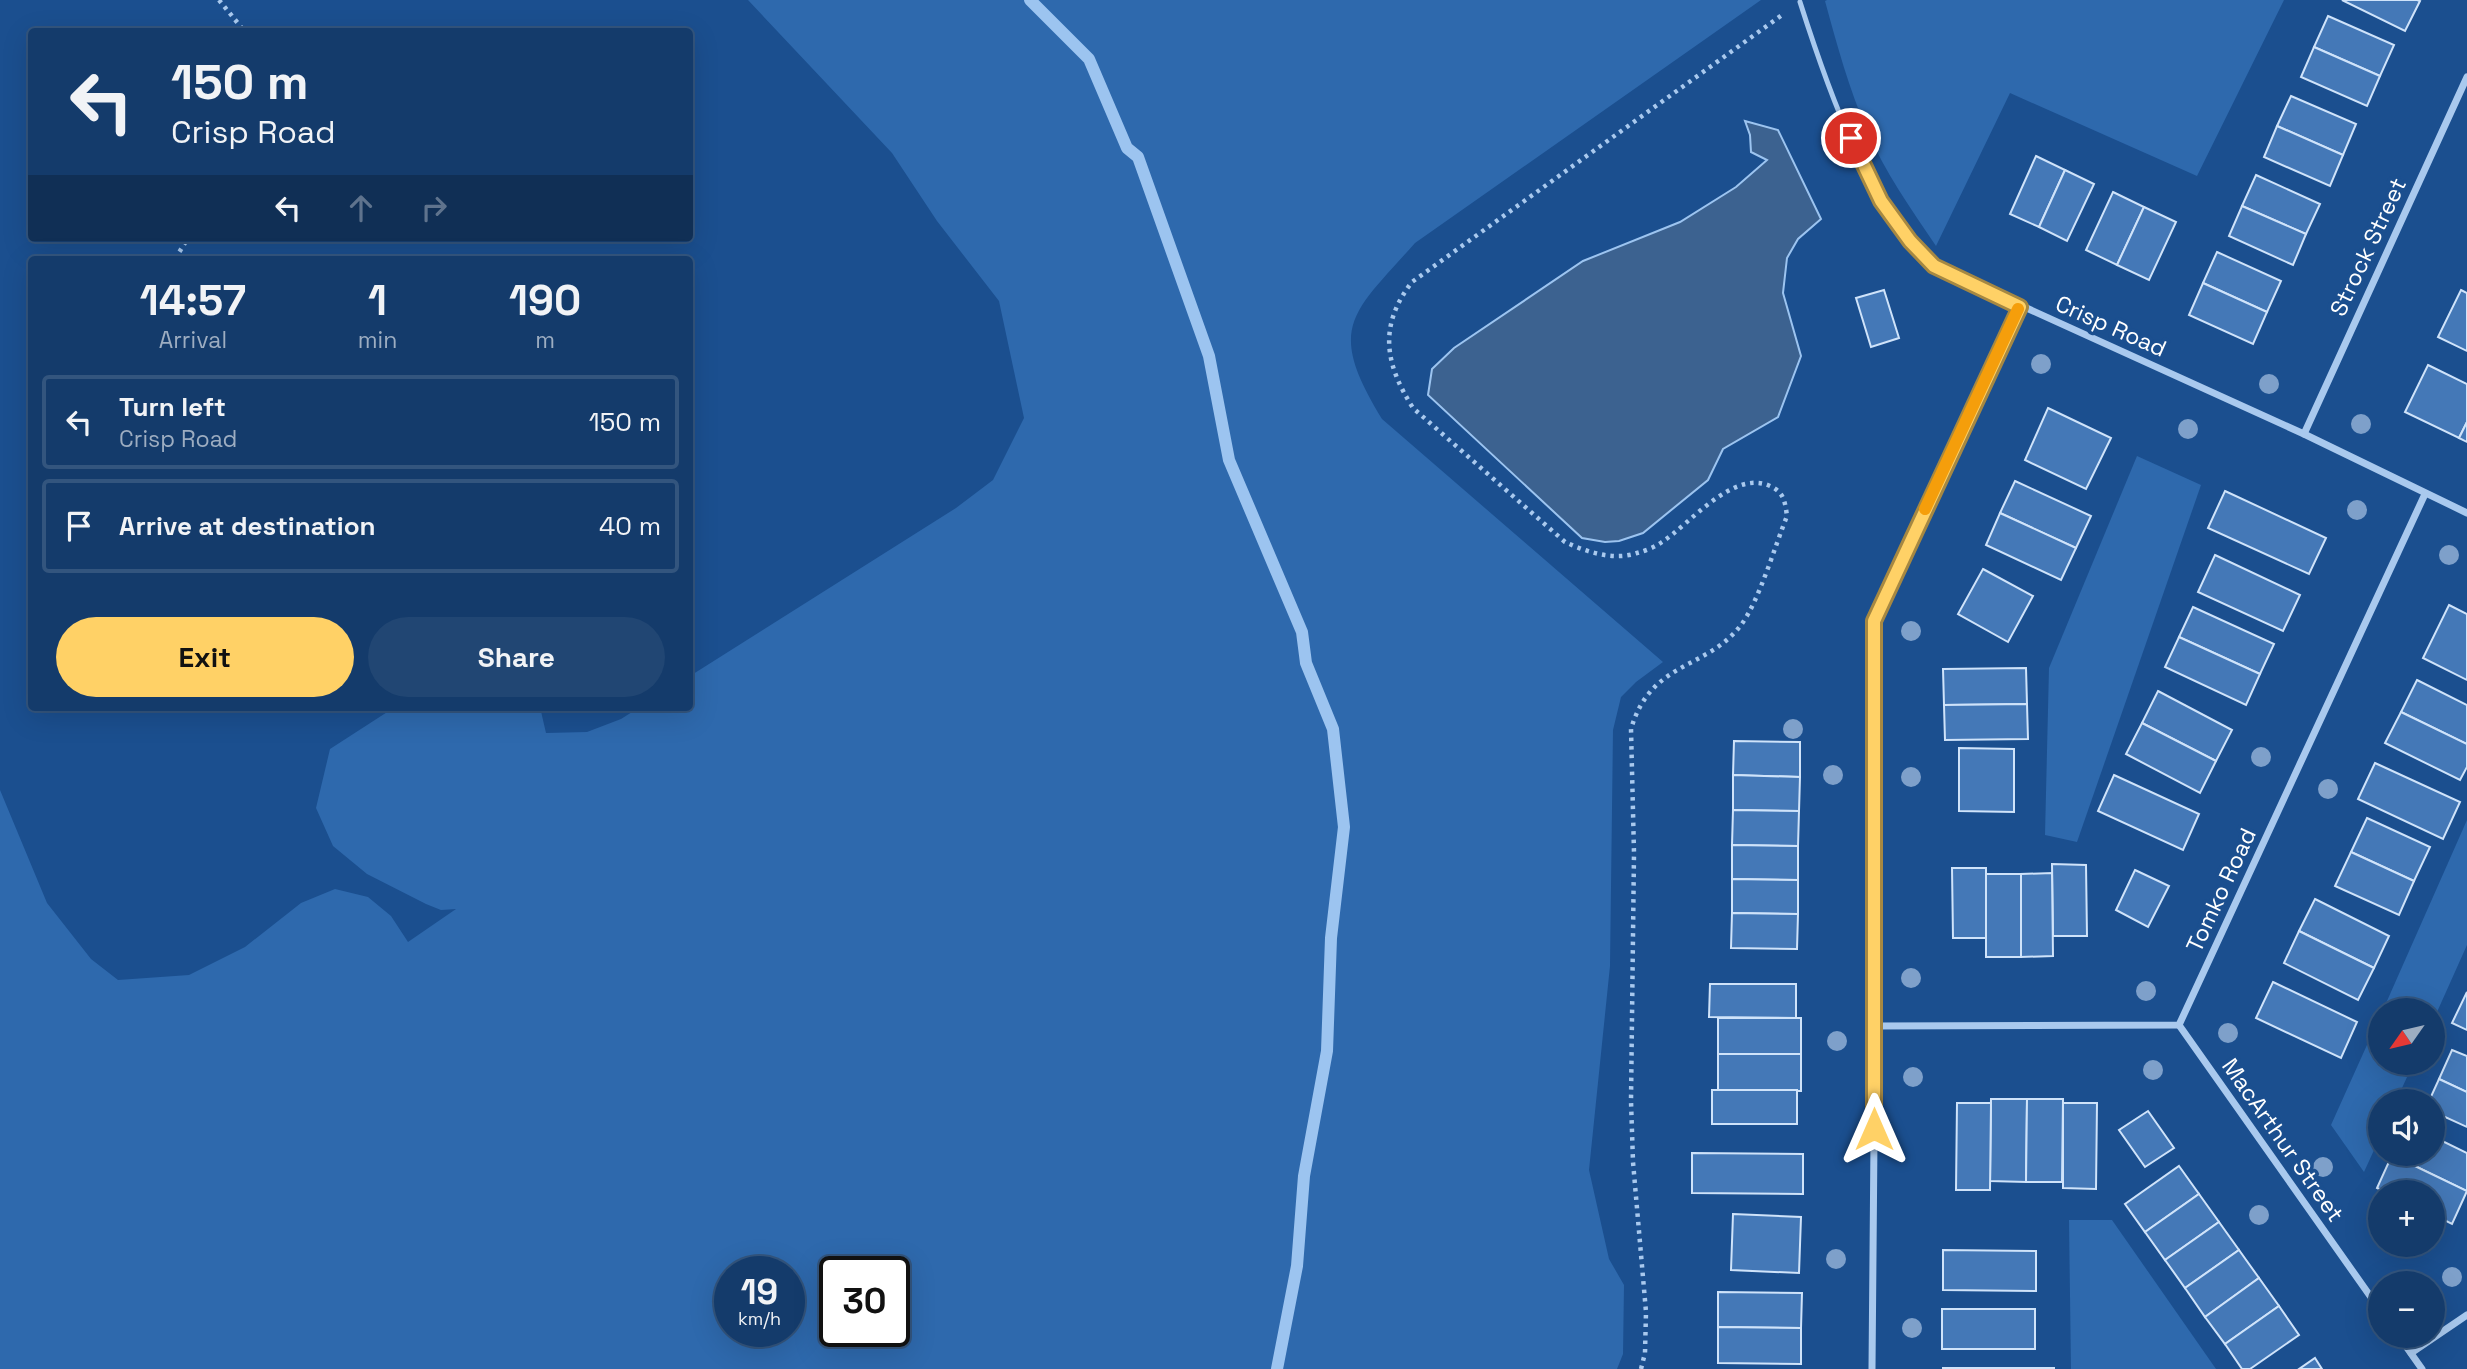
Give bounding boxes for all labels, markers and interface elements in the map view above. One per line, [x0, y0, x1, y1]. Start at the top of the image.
text: 150 m [171, 51, 309, 113]
icon: left [56, 56, 147, 147]
pin [1821, 108, 1881, 168]
text: Crisp Road [171, 112, 336, 152]
icon: arrive [1832, 119, 1870, 157]
street label: Strock Street [2323, 173, 2413, 321]
icon: left [269, 189, 307, 227]
icon: ahead [342, 189, 380, 227]
icon: right [415, 189, 453, 227]
text: 14:57 [140, 274, 246, 327]
text: 1 [368, 274, 387, 327]
text: 190 [509, 274, 581, 327]
street label: Crisp Road [2051, 288, 2171, 364]
text: Arrival [159, 325, 227, 355]
text: min [358, 325, 397, 355]
text: m [535, 325, 555, 355]
text: Turn left [119, 390, 226, 424]
icon: left [60, 403, 98, 441]
text: 150 m [589, 405, 661, 439]
text: Crisp Road [119, 424, 237, 454]
icon: arrive [60, 507, 98, 545]
text: Arrive at destination [119, 509, 376, 543]
text: 40 m [599, 509, 661, 543]
button: Exit [56, 617, 354, 697]
button: Share [368, 617, 665, 697]
street label: Tomko Road [2179, 823, 2263, 957]
north arrow [2368, 998, 2445, 1074]
map controls [2368, 998, 2445, 1348]
street label: MacArthur Street [2215, 1052, 2351, 1228]
button: sound [2368, 1089, 2445, 1166]
position arrow [1837, 1092, 1911, 1166]
button: + [2368, 1180, 2445, 1257]
speed limit sign: 30 [819, 1256, 910, 1347]
text: 19 [741, 1270, 778, 1314]
button: − [2368, 1271, 2445, 1348]
text: km/h [738, 1307, 781, 1330]

